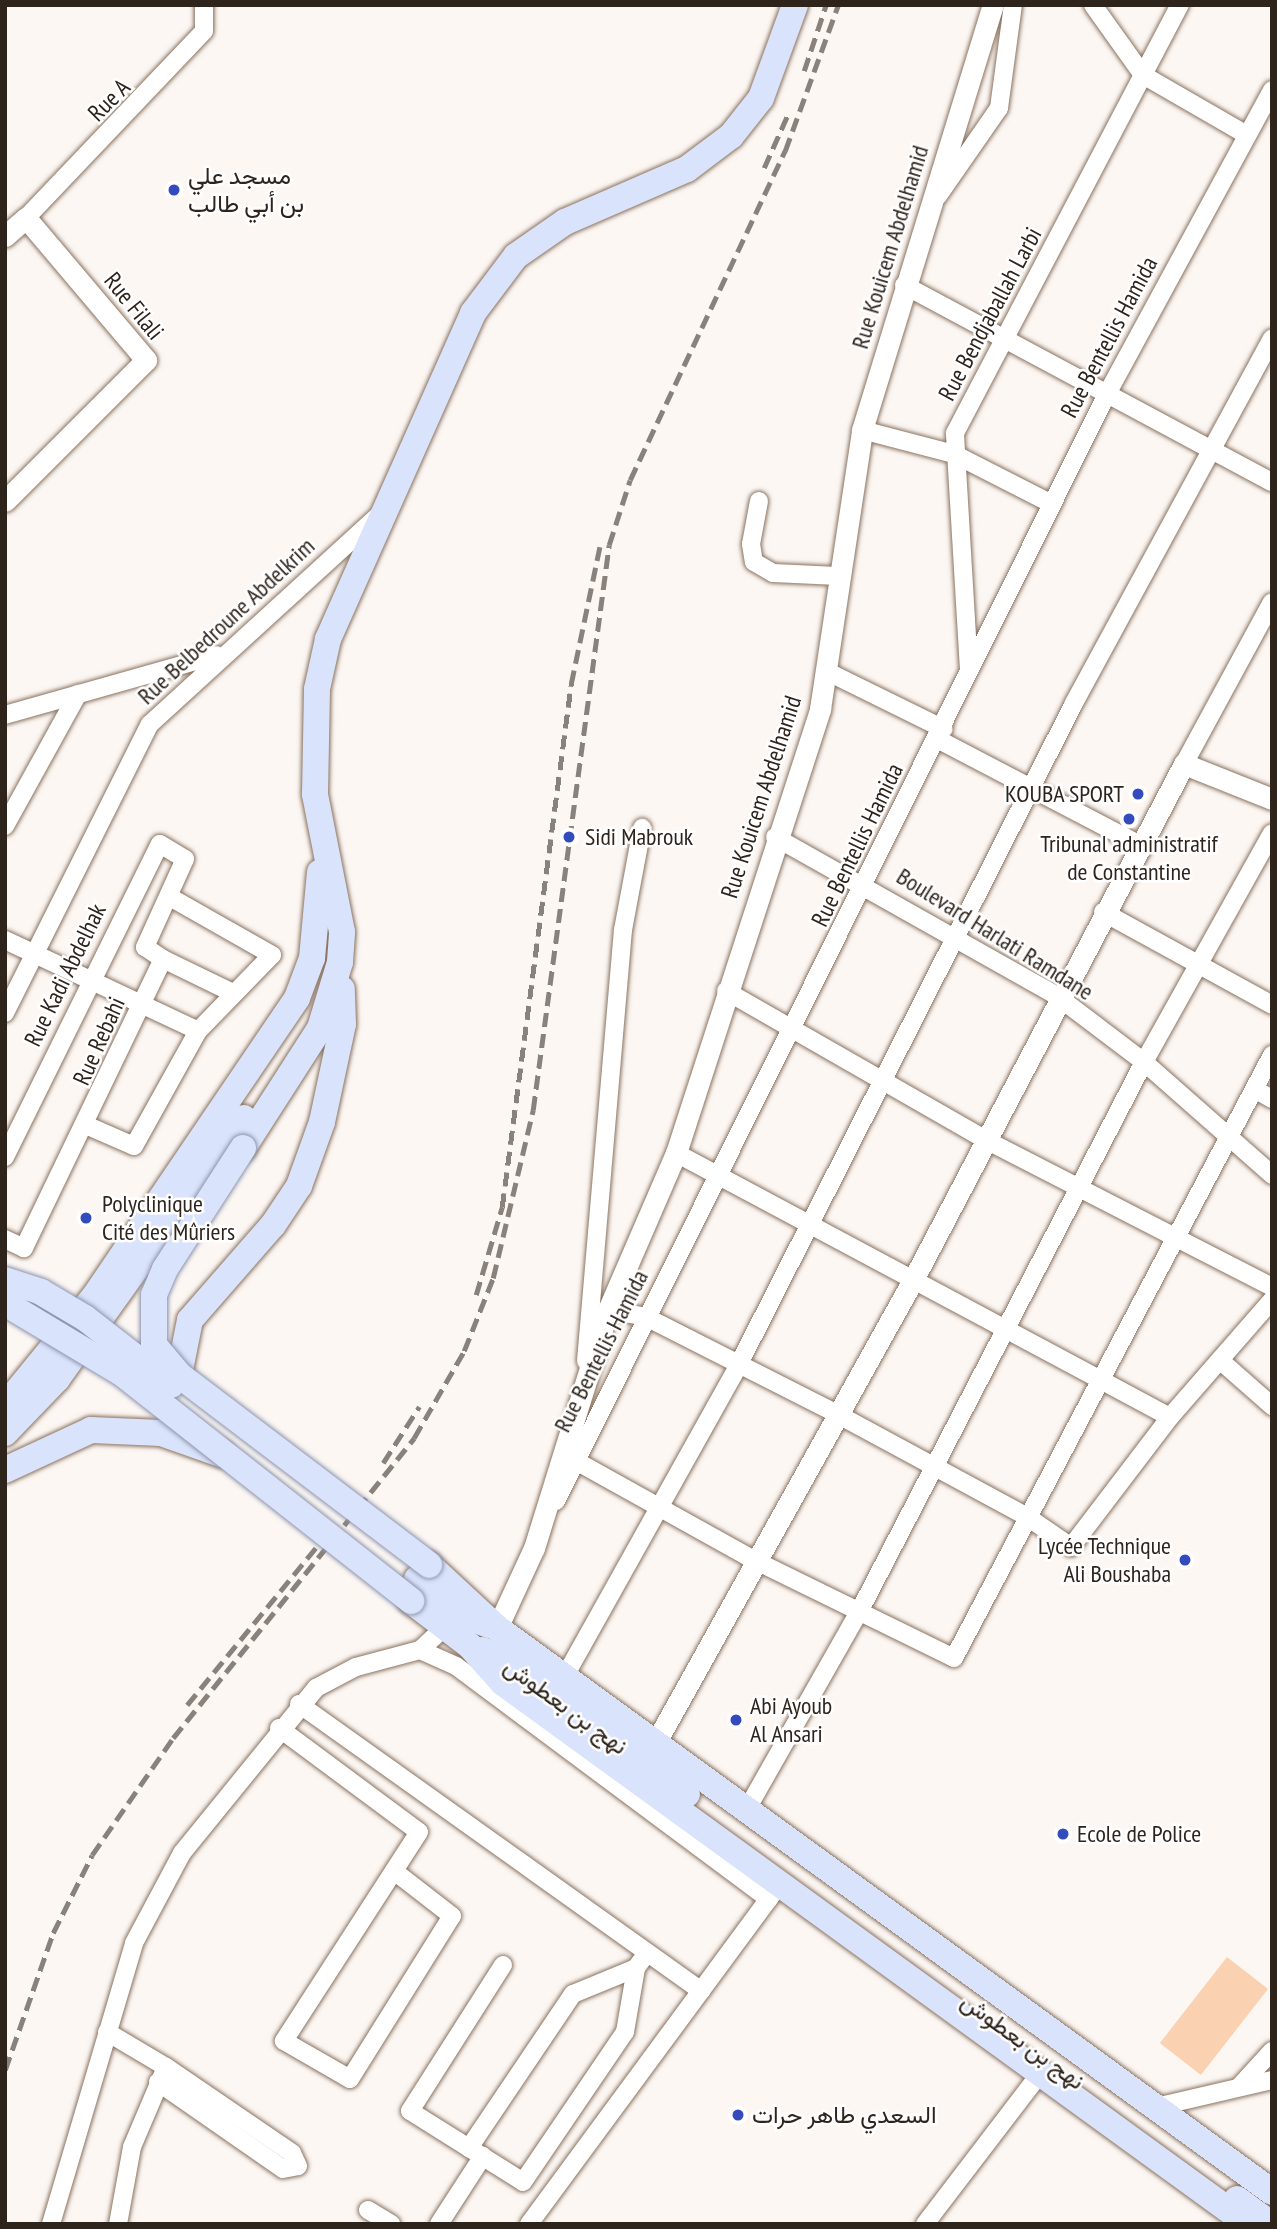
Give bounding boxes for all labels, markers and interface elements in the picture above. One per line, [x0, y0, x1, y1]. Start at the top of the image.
street label: Rue A [82, 73, 136, 127]
street label: Rue Kouicem Abdelhamid [845, 142, 935, 352]
place label: مسجد علي بن أبي طالب [188, 162, 304, 218]
marker: مسجد علي بن أبي طالب [166, 182, 182, 198]
street label: Rue Bendjaballah Larbi [932, 223, 1048, 405]
street label: Rue Bentellis Hamida [1055, 252, 1163, 422]
street label: Rue Filali [98, 267, 170, 345]
street label: Rue Belbedroune Abdelkrim [131, 531, 321, 711]
street label: Rue Kouicem Abdelhamid [715, 692, 807, 902]
street label: Rue Bentellis Hamida [805, 759, 909, 931]
place label: KOUBA SPORT [1004, 780, 1124, 808]
marker: KOUBA SPORT [1130, 786, 1146, 802]
marker: Tribunal administratif de Constantine [1121, 811, 1137, 827]
place label: Sidi Mabrouk [585, 823, 693, 851]
marker: Sidi Mabrouk [559, 827, 579, 847]
place label: Tribunal administratif de Constantine [1040, 830, 1218, 886]
street label: Boulevard Harlati Ramdane [891, 862, 1099, 1006]
street label: Rue Kadi Abdelhak [18, 899, 112, 1051]
street label: Rue Rebahi [67, 993, 131, 1089]
place label: Polyclinique Cité des Mûriers [102, 1190, 235, 1246]
marker: Polyclinique Cité des Mûriers [76, 1208, 96, 1228]
street label: Rue Bentellis Hamida [548, 1265, 654, 1437]
place label: Lycée Technique Ali Boushaba [1037, 1532, 1171, 1588]
marker: Lycée Technique Ali Boushaba [1177, 1552, 1193, 1568]
street label: نهج بن بعطوش [499, 1651, 633, 1761]
place label: Abi Ayoub Al Ansari [750, 1692, 833, 1748]
marker: Abi Ayoub Al Ansari [728, 1712, 744, 1728]
place label: Ecole de Police [1077, 1820, 1201, 1848]
marker: Ecole de Police [1055, 1826, 1071, 1842]
street label: نهج بن بعطوش [956, 1986, 1090, 2096]
place label: السعدي طاهر حرات [752, 2101, 936, 2129]
marker: السعدي طاهر حرات [730, 2107, 746, 2123]

